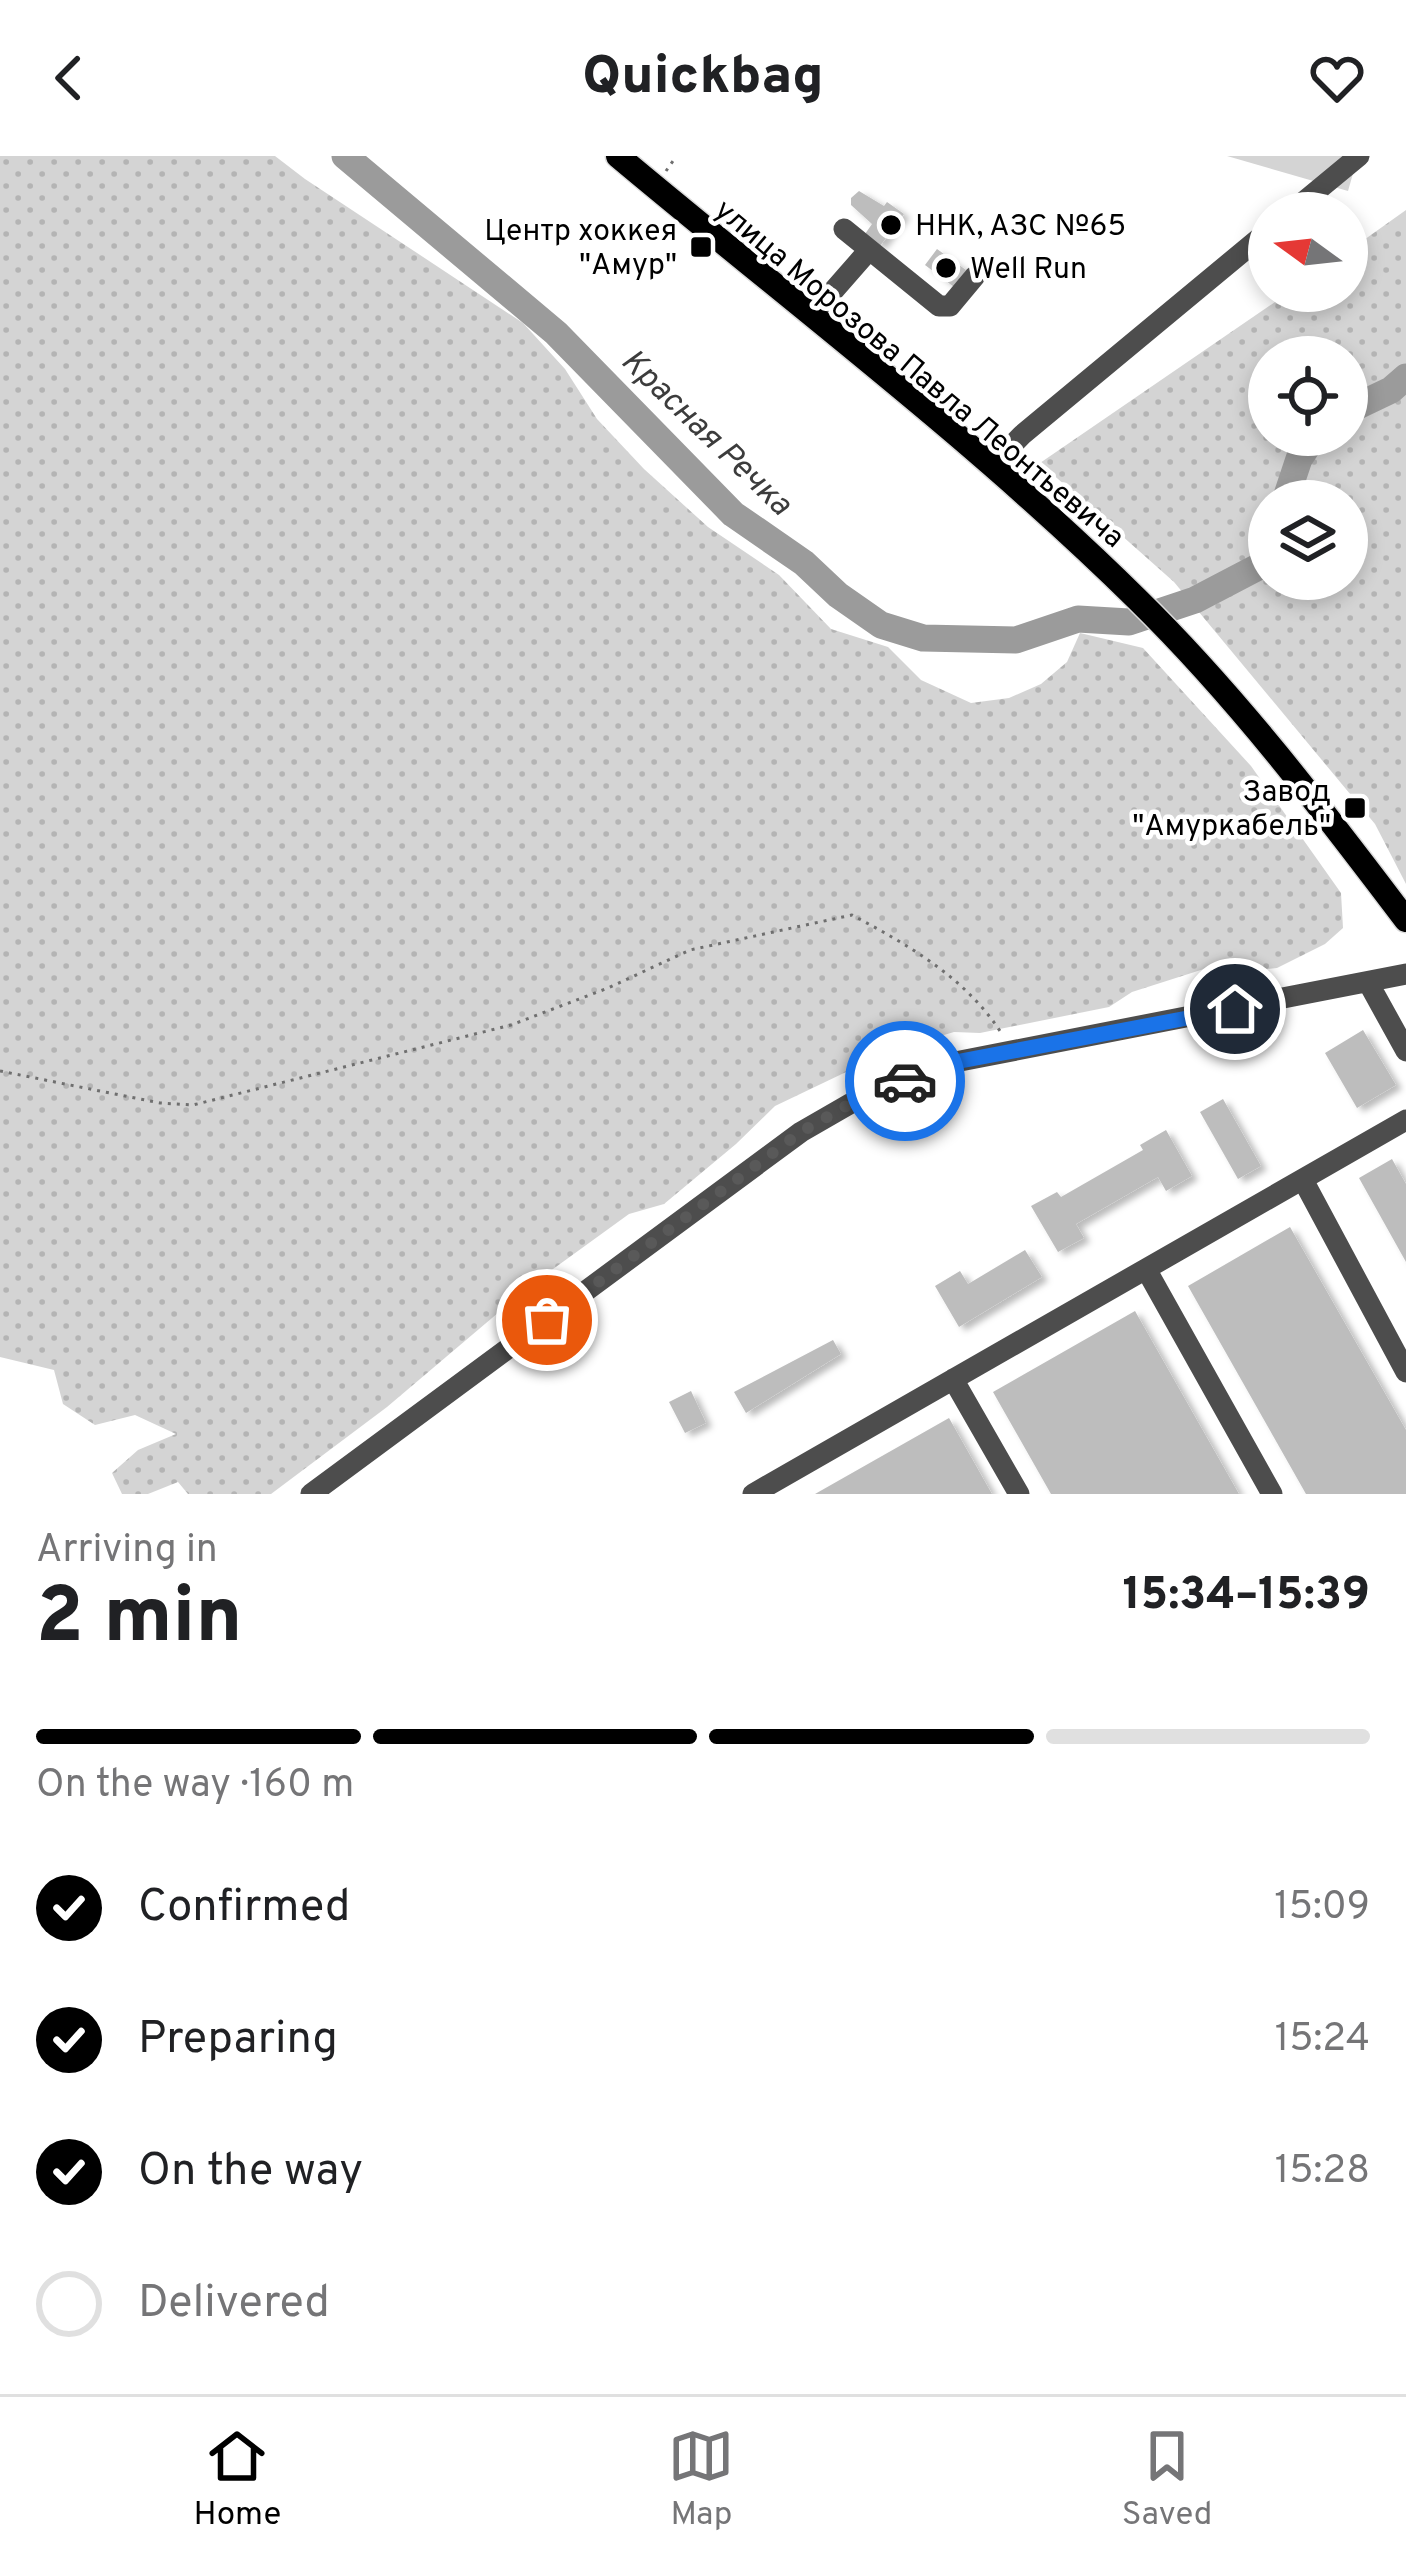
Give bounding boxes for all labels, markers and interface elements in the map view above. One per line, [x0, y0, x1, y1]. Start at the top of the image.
text: Quickbag [582, 44, 824, 113]
icon: back [36, 45, 102, 111]
icon: heart [1304, 45, 1370, 111]
north arrow [1248, 192, 1368, 312]
map controls [1248, 192, 1368, 600]
street label: улица Морозова Павла Леонтьевича [706, 193, 1131, 557]
place label: ННК, АЗС №65 [915, 209, 1126, 246]
marker: ННК, АЗС №65 [878, 212, 904, 238]
place label: Центр хоккея "Амур" [484, 214, 677, 285]
marker: Центр хоккея "Амур" [688, 234, 714, 260]
place label: Well Run [970, 252, 1087, 289]
marker: Well Run [933, 255, 959, 281]
button: locate [1248, 336, 1368, 456]
water label: Красная Речка [611, 342, 800, 526]
button: layers [1248, 480, 1368, 600]
place label: Завод "Амуркабель" [1132, 775, 1331, 846]
marker: Завод "Амуркабель" [1342, 795, 1368, 821]
pin [1184, 958, 1286, 1060]
icon: home [1202, 976, 1268, 1042]
courier [845, 1021, 965, 1141]
icon: car [872, 1048, 938, 1114]
pin [496, 1269, 598, 1371]
icon: bag [514, 1287, 580, 1353]
text: Arriving in [36, 1527, 218, 1576]
text: 15:34–15:39 [1122, 1568, 1370, 1625]
text: 2 min [36, 1571, 242, 1670]
text: On the way · 160 m [36, 1762, 354, 1811]
icon: check [36, 1875, 102, 1941]
text: Confirmed [138, 1880, 350, 1937]
text: 15:09 [1274, 1884, 1370, 1933]
icon: check [36, 2007, 102, 2073]
text: Preparing [138, 2012, 338, 2069]
text: 15:24 [1275, 2016, 1370, 2065]
icon: check [36, 2139, 102, 2205]
text: On the way [138, 2144, 363, 2201]
text: 15:28 [1275, 2148, 1370, 2197]
text: Delivered [138, 2276, 330, 2333]
tab: Home [194, 2423, 281, 2537]
tab: Map [668, 2423, 734, 2537]
tab: Saved [1122, 2423, 1212, 2537]

